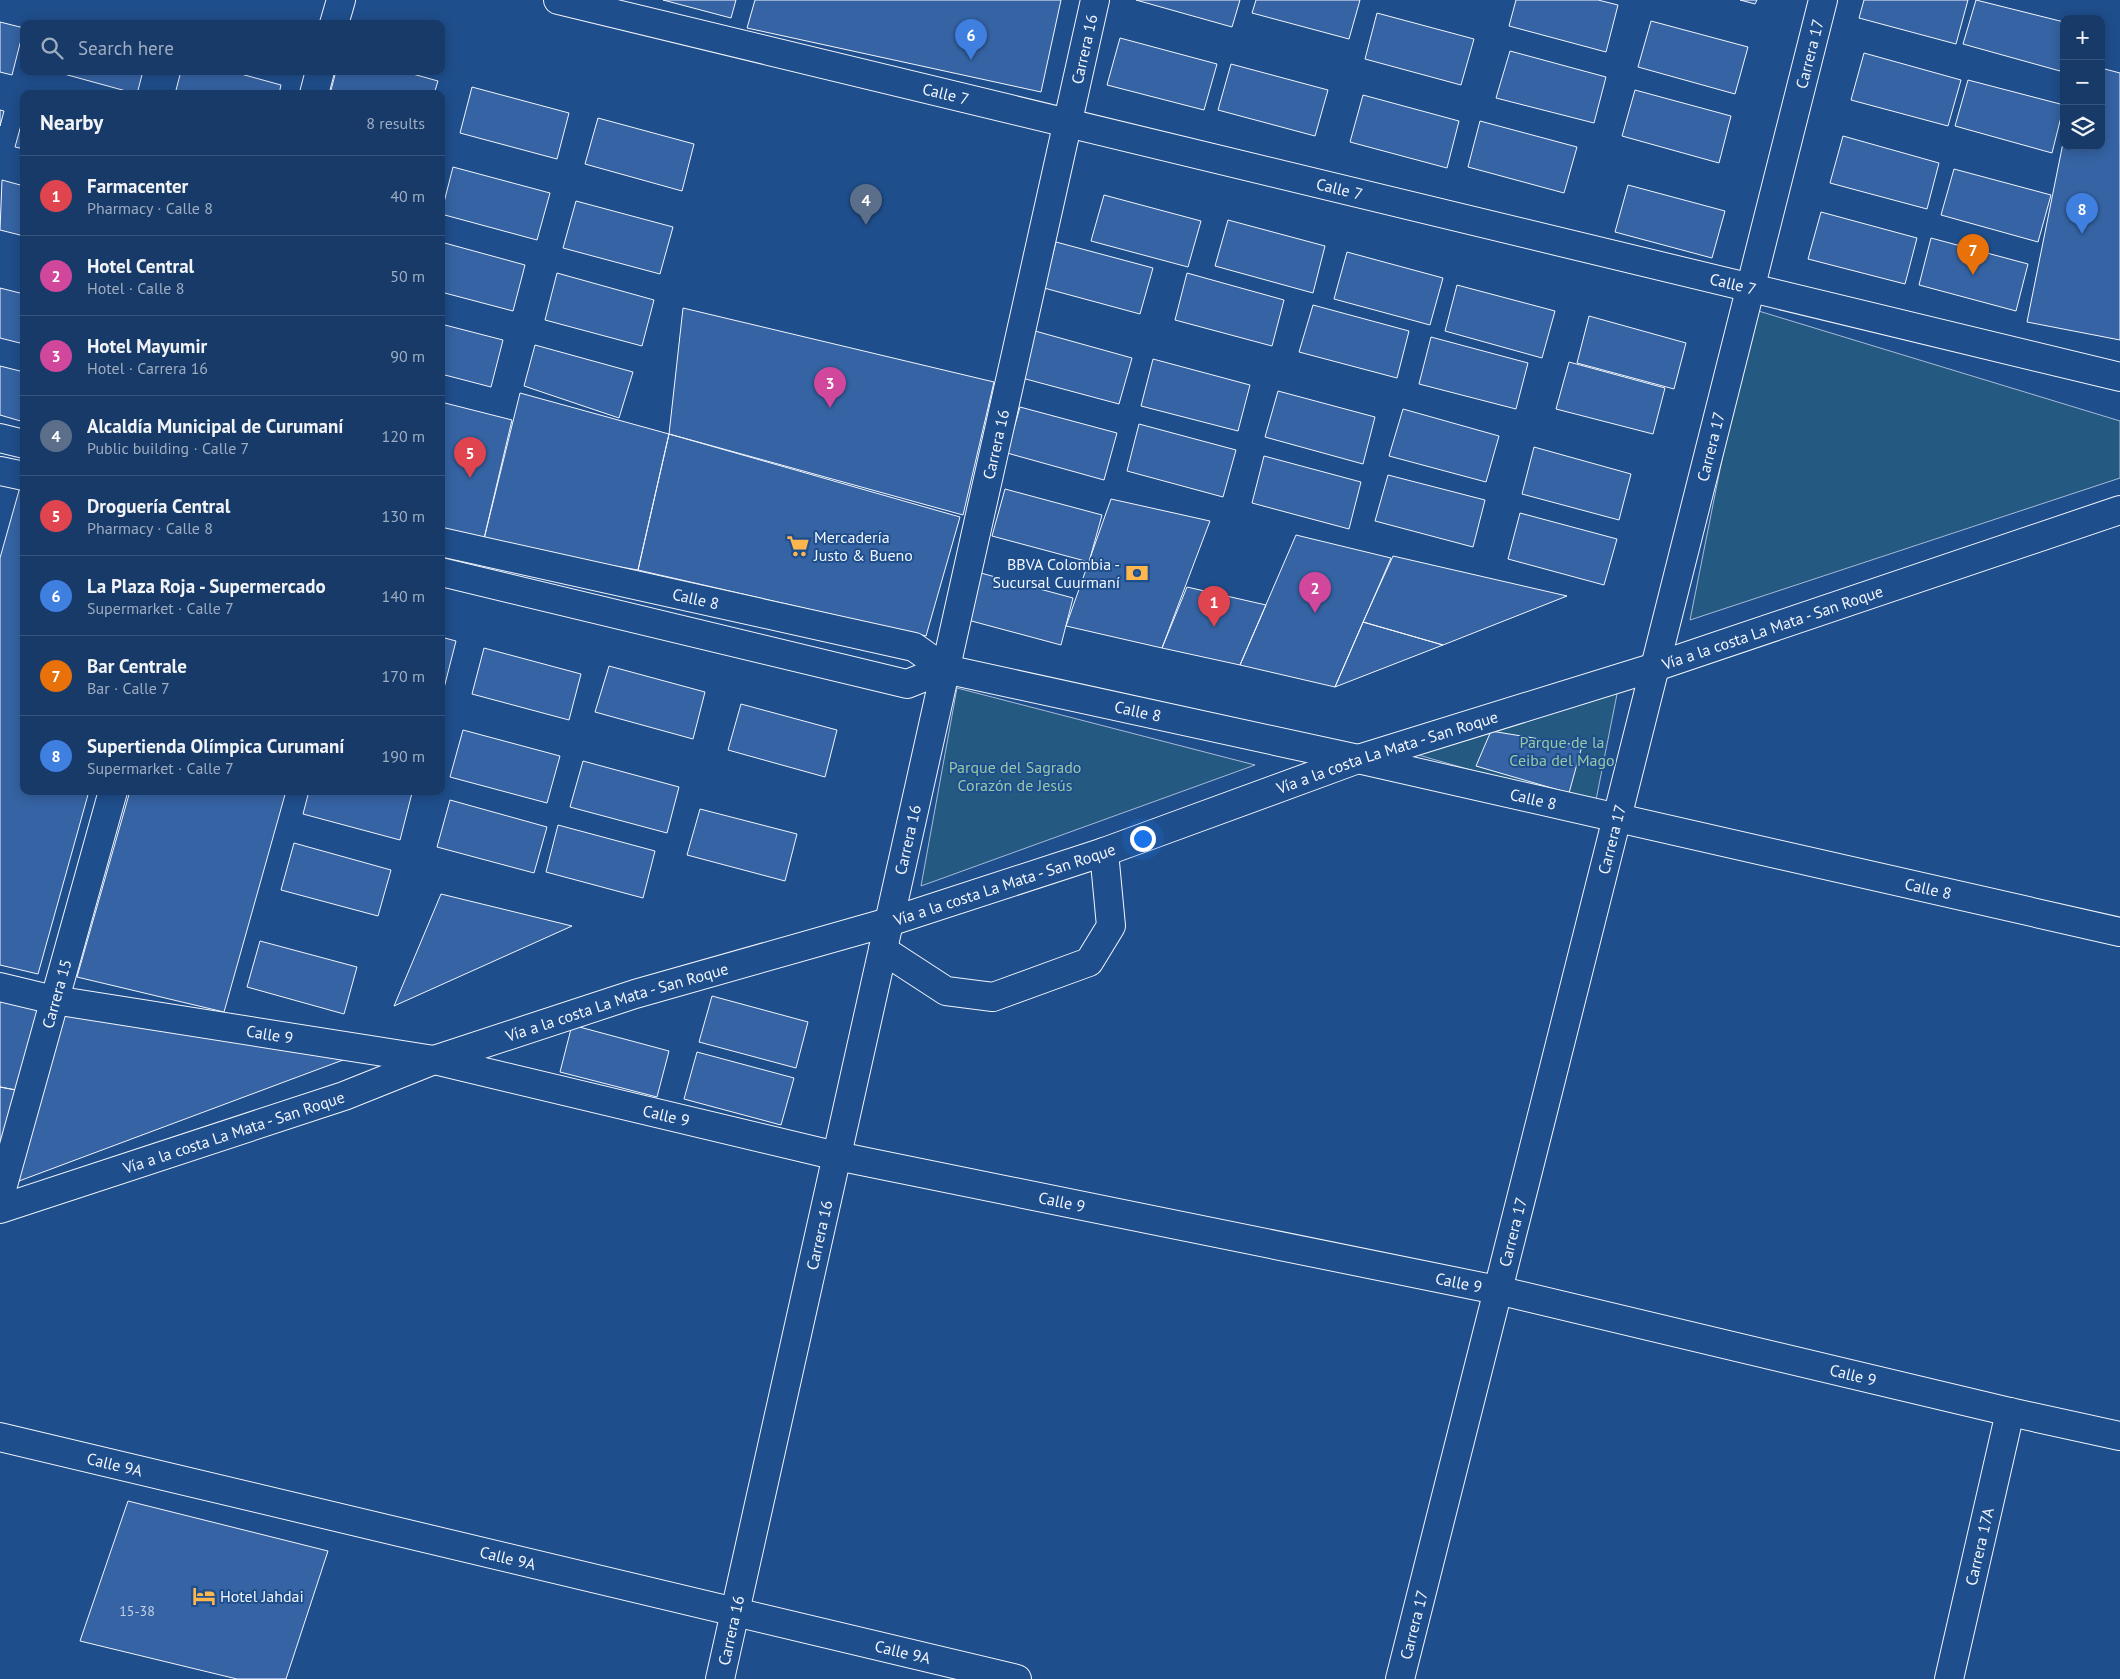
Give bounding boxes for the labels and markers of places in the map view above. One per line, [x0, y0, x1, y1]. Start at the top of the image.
pin: 6 [955, 19, 987, 60]
pin: 4 [850, 184, 882, 225]
pin: 8 [2066, 193, 2098, 234]
pin: 7 [1957, 234, 1989, 275]
pin: 3 [814, 367, 846, 408]
pin: 5 [454, 437, 486, 478]
place label: Mercadería Justo & Bueno [813, 527, 913, 565]
supermarket icon: Mercadería Justo & Bueno [785, 533, 811, 559]
place label: BBVA Colombia - Sucursal Cuurmaní [992, 554, 1120, 592]
bank icon: BBVA Colombia - Sucursal Cuurmaní [1124, 560, 1150, 586]
pin: 2 [1299, 572, 1331, 613]
pin: 1 [1198, 586, 1230, 627]
hotel icon: Hotel Jahdai [191, 1583, 217, 1609]
place label: Hotel Jahdai [220, 1586, 304, 1606]

